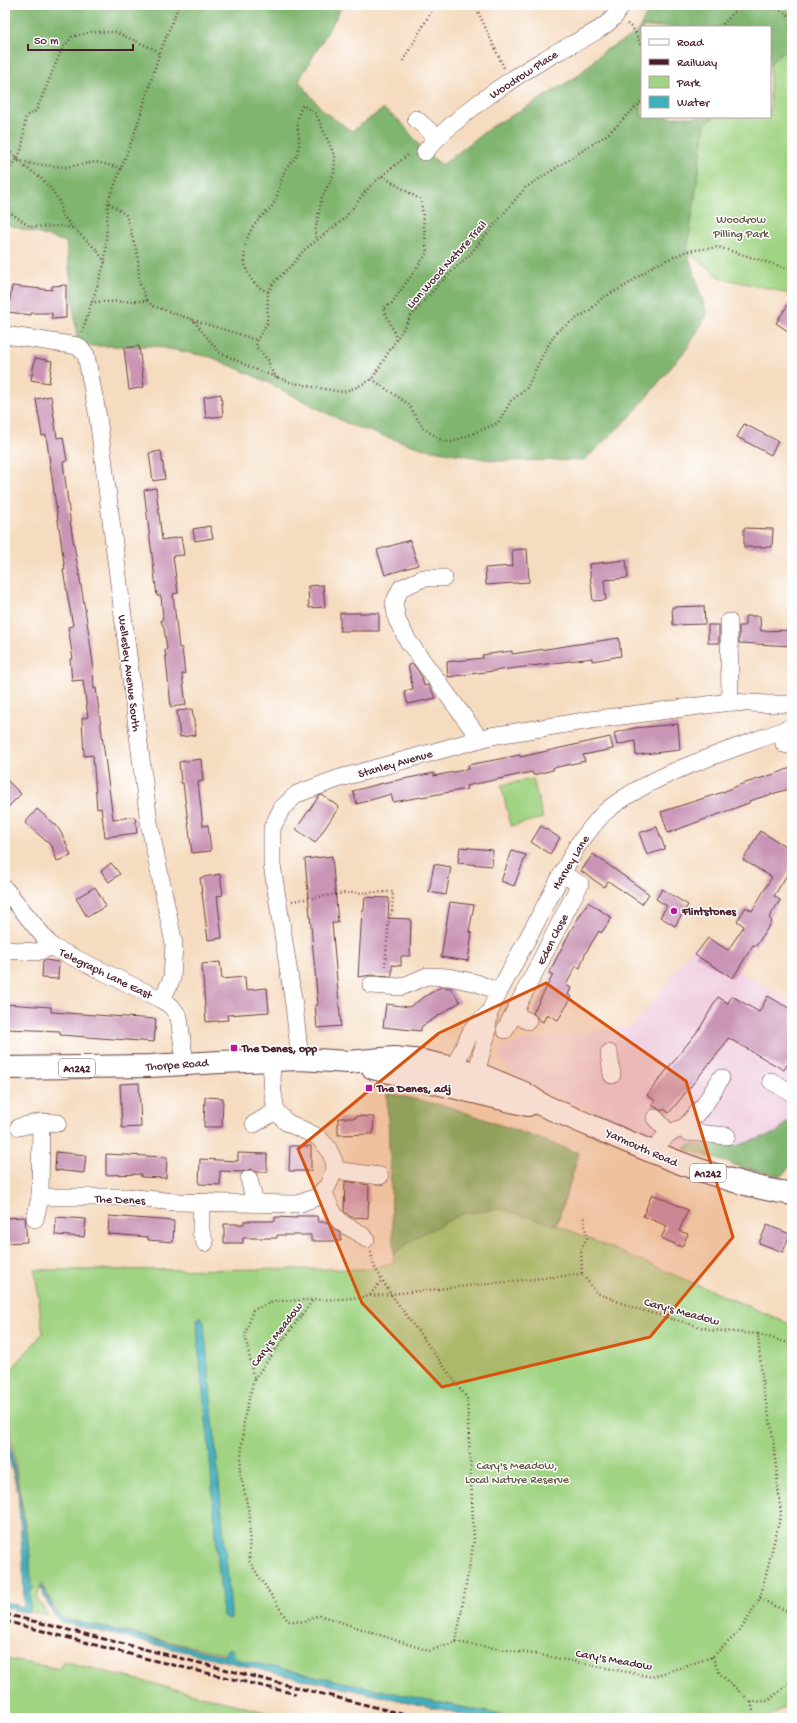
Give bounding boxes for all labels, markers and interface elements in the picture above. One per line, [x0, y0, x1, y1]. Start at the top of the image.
scale bar [28, 26, 133, 52]
legend [641, 26, 771, 118]
text: 50 m [34, 35, 59, 49]
text: Road [677, 37, 704, 51]
street label: Woodrow Place [487, 48, 561, 103]
text: Railway [677, 57, 717, 71]
text: Park [676, 77, 702, 91]
text: Water [677, 97, 711, 111]
park label: Woodrow Pilling Park [712, 214, 770, 242]
street label: Lion Wood Nature Trail [404, 218, 491, 312]
street label: Wellesley Avenue South [114, 614, 142, 733]
street label: Stanley Avenue [357, 747, 435, 782]
street label: Harvey Lane [550, 833, 594, 893]
marker: Flintstones [669, 906, 679, 916]
place label: Flintstones [681, 906, 736, 920]
street label: Eden Close [535, 911, 573, 968]
street label: Telegraph Lane East [55, 946, 155, 1004]
marker: The Denes, opp [229, 1043, 239, 1053]
place label: The Denes, opp [241, 1043, 317, 1057]
street label: Thorpe Road [144, 1057, 210, 1075]
road number: A1242 [59, 1059, 95, 1077]
marker: The Denes, adj [364, 1083, 374, 1093]
place label: The Denes, adj [376, 1083, 451, 1097]
street label: Yarmouth Road [602, 1126, 680, 1171]
road number: A1242 [690, 1164, 726, 1182]
street label: The Denes [93, 1193, 146, 1209]
street label: Cary's Meadow [642, 1296, 721, 1330]
street label: Cary's Meadow [249, 1300, 307, 1370]
park label: Cary's Meadow, Local Nature Reserve [465, 1460, 570, 1488]
street label: Cary's Meadow [574, 1647, 654, 1675]

